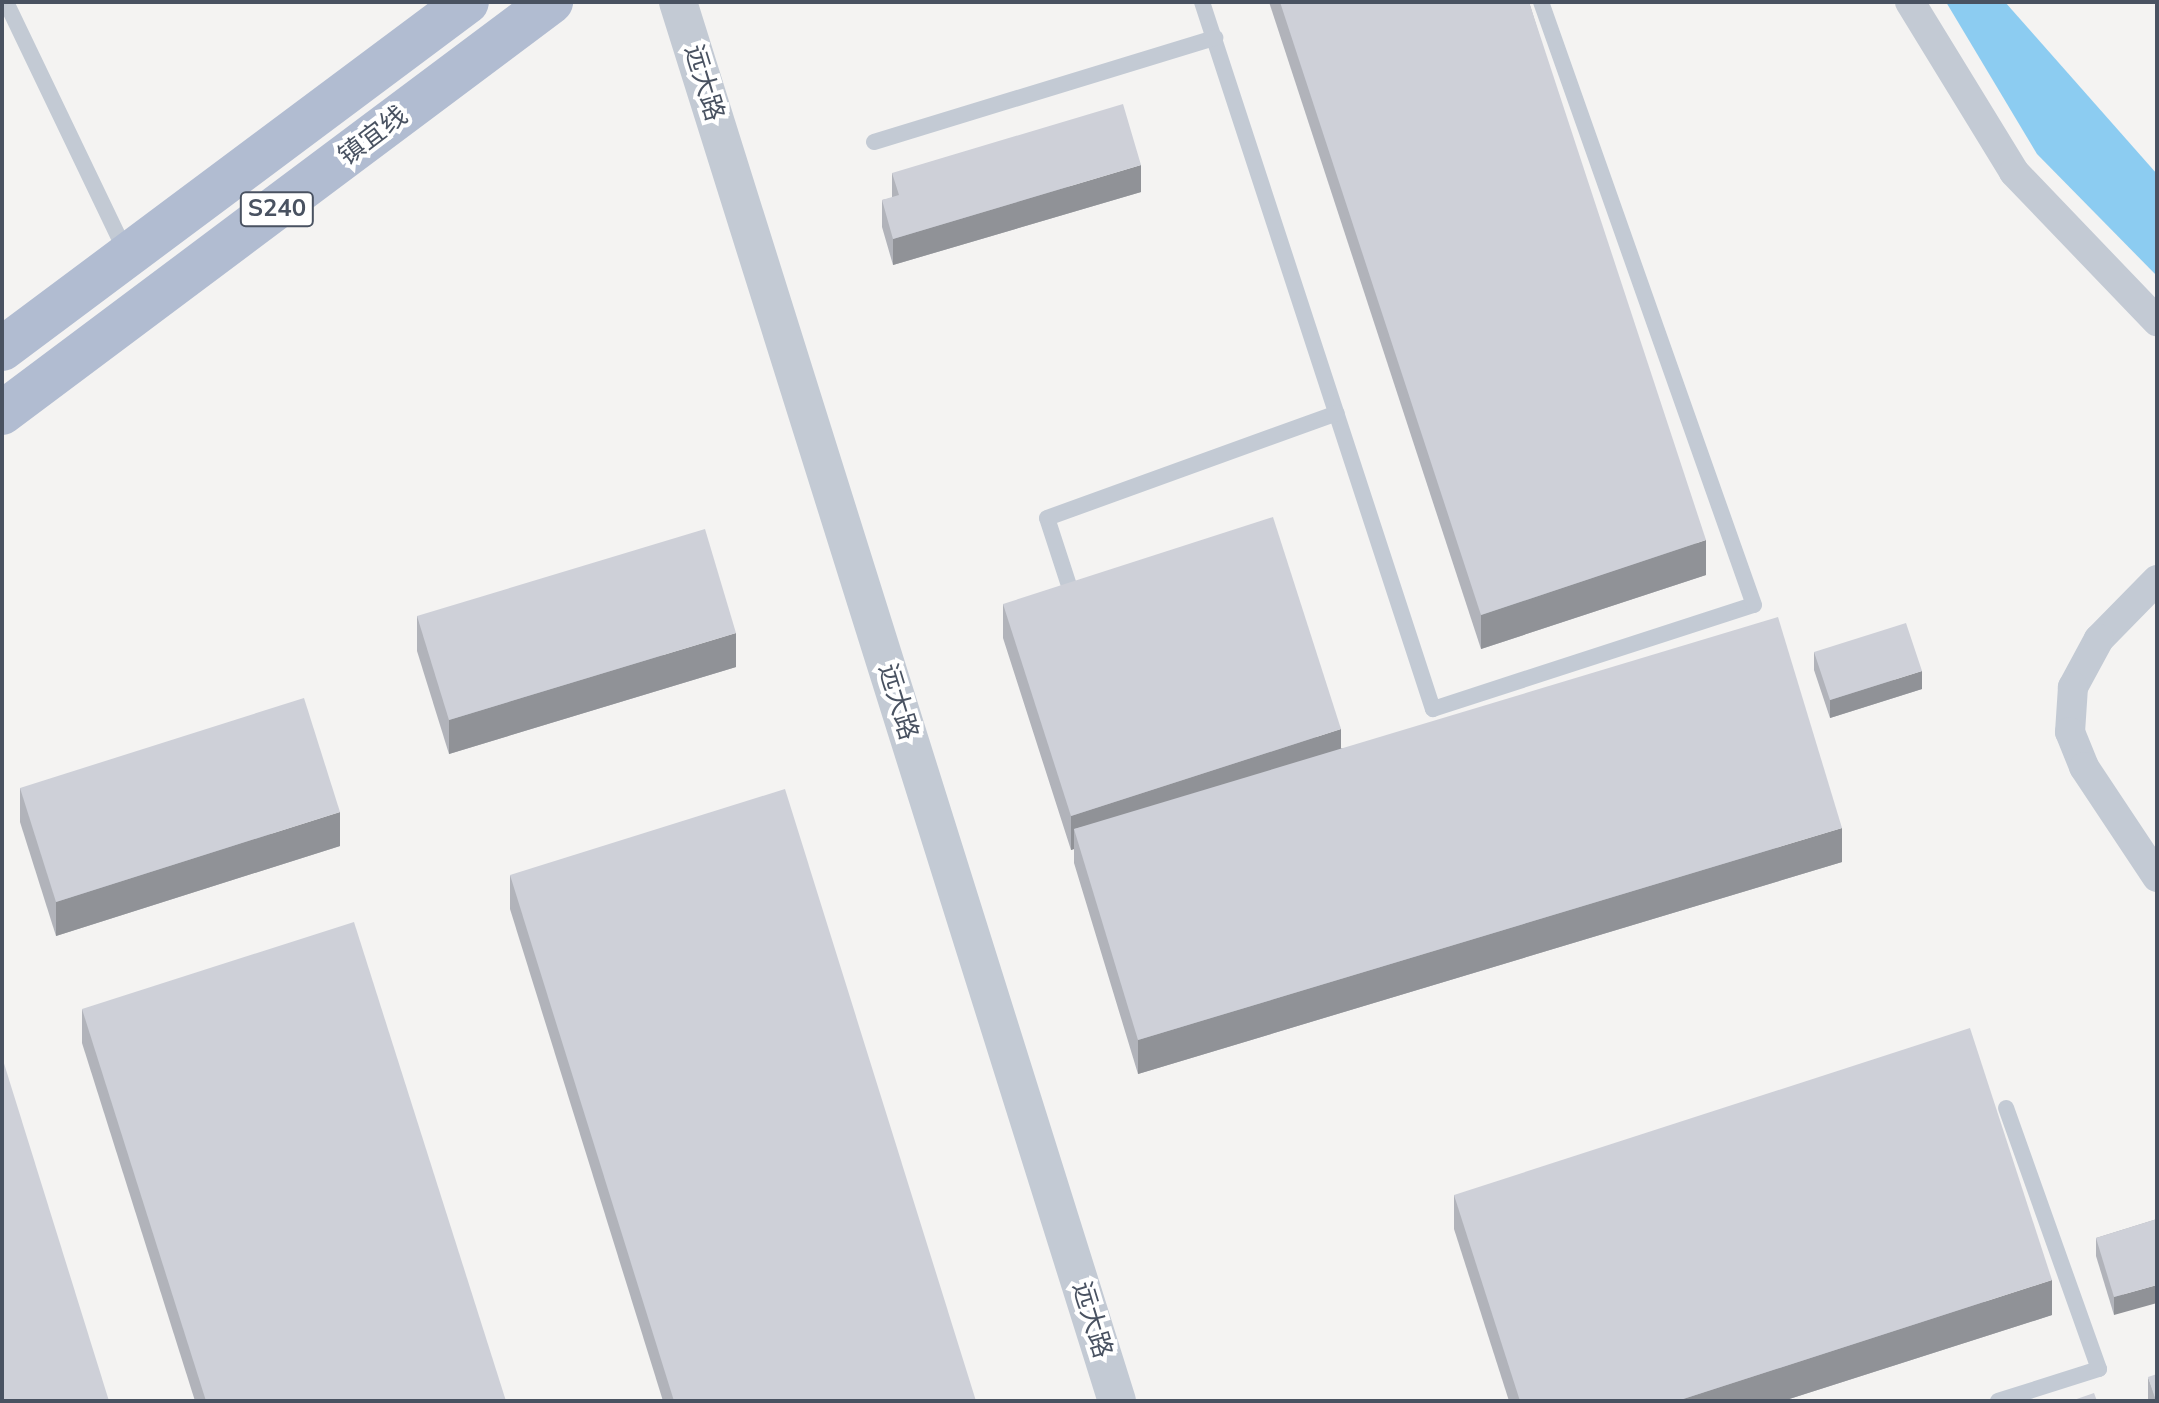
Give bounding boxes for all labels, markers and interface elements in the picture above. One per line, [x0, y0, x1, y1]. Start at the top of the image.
street label: 远大路 [678, 41, 730, 125]
street label: 镇宜线 [332, 100, 414, 172]
road number: S240 [239, 189, 315, 229]
street label: 远大路 [872, 660, 924, 744]
street label: 远大路 [1066, 1278, 1118, 1362]

